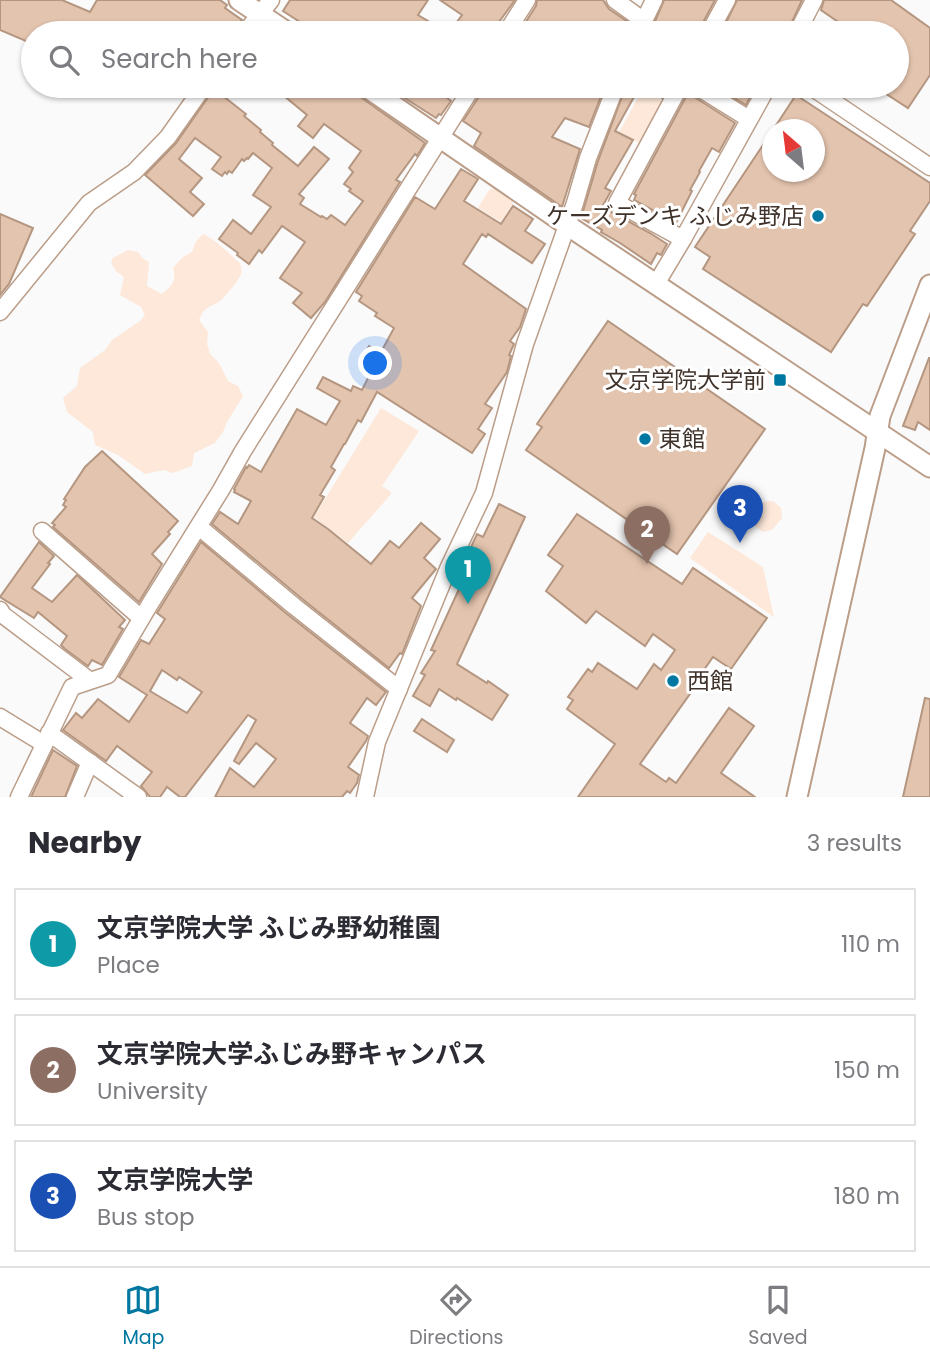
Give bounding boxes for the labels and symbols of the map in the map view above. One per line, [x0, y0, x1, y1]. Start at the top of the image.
north arrow [762, 119, 825, 182]
place label: ケーズデンキ ふじみ野店 [546, 200, 804, 232]
marker: ケーズデンキ ふじみ野店 [810, 208, 826, 224]
your location [358, 346, 392, 380]
place label: 文京学院大学前 [605, 364, 766, 396]
marker: 文京学院大学前 [772, 372, 788, 388]
place label: 東館 [659, 423, 705, 455]
marker: 東館 [637, 431, 653, 447]
pin: 3 [717, 485, 763, 543]
pin: 2 [624, 506, 670, 564]
pin: 1 [445, 546, 491, 604]
place label: 西館 [687, 665, 733, 697]
marker: 西館 [665, 673, 681, 689]

